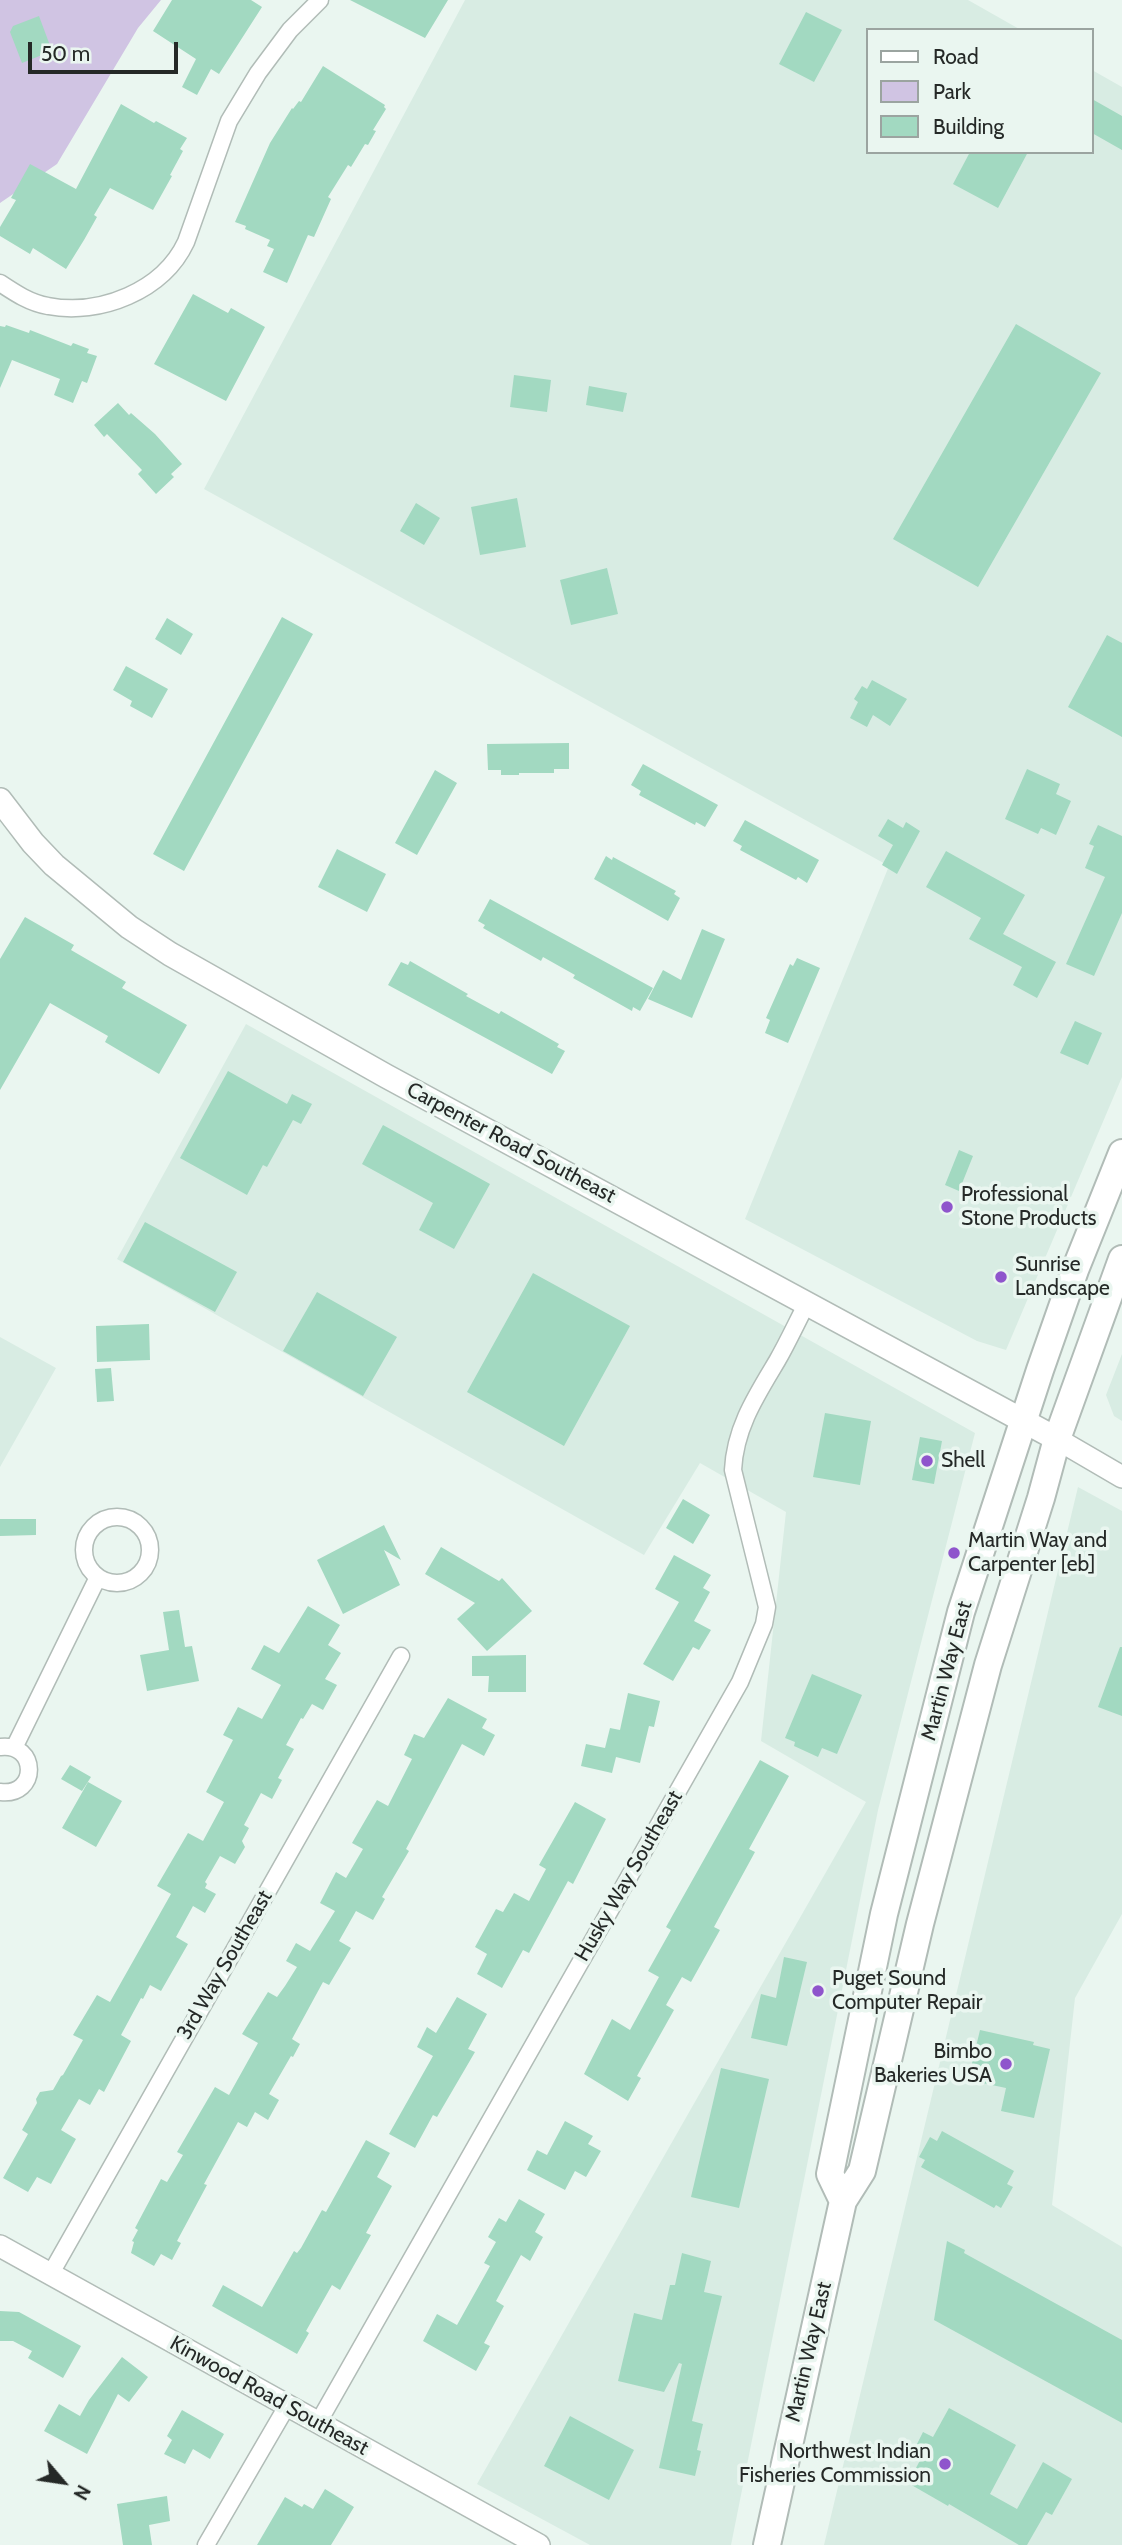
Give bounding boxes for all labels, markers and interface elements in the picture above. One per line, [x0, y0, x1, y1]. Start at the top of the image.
scale bar [32, 28, 182, 72]
legend [866, 28, 1094, 154]
text: 50 m [41, 41, 90, 66]
text: Road [933, 44, 979, 69]
text: Park [933, 79, 971, 104]
text: Building [933, 114, 1004, 139]
street label: Carpenter Road Southeast [402, 1077, 620, 1209]
place label: Professional Stone Products [961, 1182, 1096, 1232]
marker: Professional Stone Products [939, 1199, 955, 1215]
place label: Sunrise Landscape [1015, 1252, 1110, 1302]
marker: Sunrise Landscape [993, 1269, 1009, 1285]
place label: Shell [941, 1448, 985, 1474]
marker: Shell [919, 1453, 935, 1469]
place label: Martin Way and Carpenter [eb] [968, 1528, 1107, 1578]
marker: Martin Way and Carpenter [eb] [946, 1545, 962, 1561]
street label: Martin Way East [916, 1599, 978, 1743]
street label: Husky Way Southeast [570, 1786, 688, 1966]
street label: 3rd Way Southeast [172, 1886, 278, 2044]
place label: Puget Sound Computer Repair [832, 1966, 982, 2016]
marker: Puget Sound Computer Repair [810, 1983, 826, 1999]
place label: Bimbo Bakeries USA [874, 2039, 992, 2089]
marker: Bimbo Bakeries USA [998, 2056, 1014, 2072]
street label: Martin Way East [781, 2279, 837, 2425]
street label: Kinwood Road Southeast [165, 2331, 373, 2461]
place label: Northwest Indian Fisheries Commission [739, 2439, 931, 2489]
north arrow [28, 2447, 98, 2517]
marker: Northwest Indian Fisheries Commission [937, 2456, 953, 2472]
text: N [68, 2481, 95, 2504]

